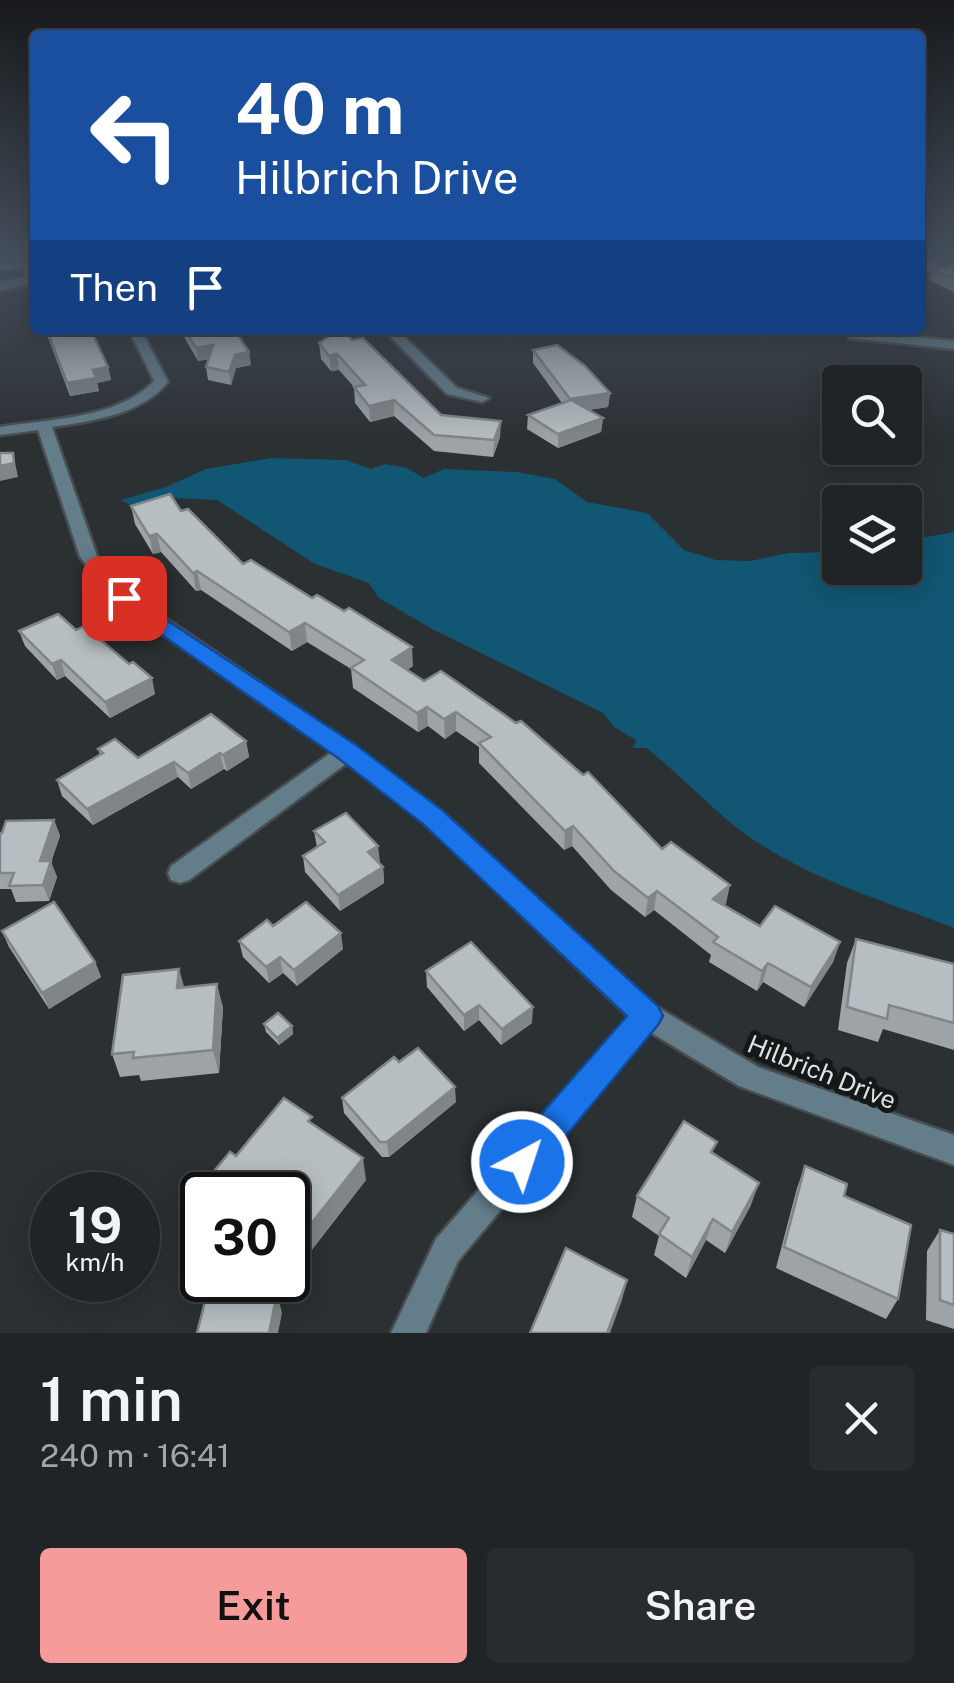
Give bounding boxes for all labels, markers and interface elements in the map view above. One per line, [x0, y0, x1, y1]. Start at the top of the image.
text: 40 m [235, 67, 405, 150]
icon: left [70, 70, 200, 200]
text: Hilbrich Drive [235, 151, 519, 204]
icon: arrive [178, 260, 233, 315]
text: Then [70, 265, 158, 310]
map controls [822, 365, 922, 585]
button: search [822, 365, 922, 465]
button: layers [822, 485, 922, 585]
pin [82, 556, 167, 641]
icon: arrive [97, 571, 152, 626]
street label: Hilbrich Drive [743, 1029, 901, 1115]
position arrow [470, 1110, 574, 1214]
speed limit sign: 30 [180, 1172, 310, 1302]
text: 19 [68, 1195, 122, 1254]
text: km/h [66, 1247, 124, 1277]
text: 1 min [40, 1364, 183, 1435]
button: close [809, 1366, 914, 1471]
text: 240 m · 16:41 [40, 1437, 230, 1474]
button: Exit [40, 1548, 467, 1663]
button: Share [487, 1548, 914, 1663]

